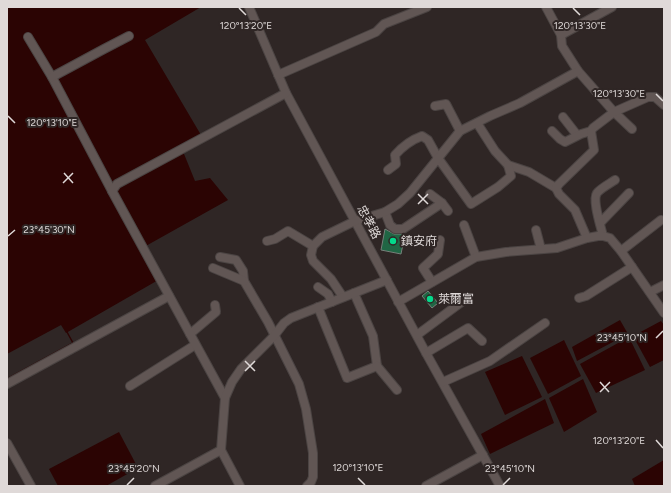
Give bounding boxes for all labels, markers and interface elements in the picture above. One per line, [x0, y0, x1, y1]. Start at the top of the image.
text: 120°13'20"E [220, 19, 272, 32]
text: 120°13'30"E [554, 19, 606, 32]
text: 120°13'30"E [593, 87, 645, 100]
text: 120°13'10"E [26, 116, 78, 129]
street label: 忠孝路 [354, 203, 384, 241]
text: 23°45'30"N [23, 223, 75, 236]
place label: 鎮安府 [401, 234, 437, 248]
marker: 鎮安府 [388, 236, 398, 246]
place label: 萊爾富 [438, 292, 474, 306]
marker: 萊爾富 [425, 294, 435, 304]
text: 23°45'10"N [597, 331, 647, 344]
text: 120°13'20"E [593, 434, 645, 447]
text: 120°13'10"E [332, 461, 384, 474]
text: 23°45'20"N [108, 462, 160, 475]
text: 23°45'10"N [485, 462, 535, 475]

